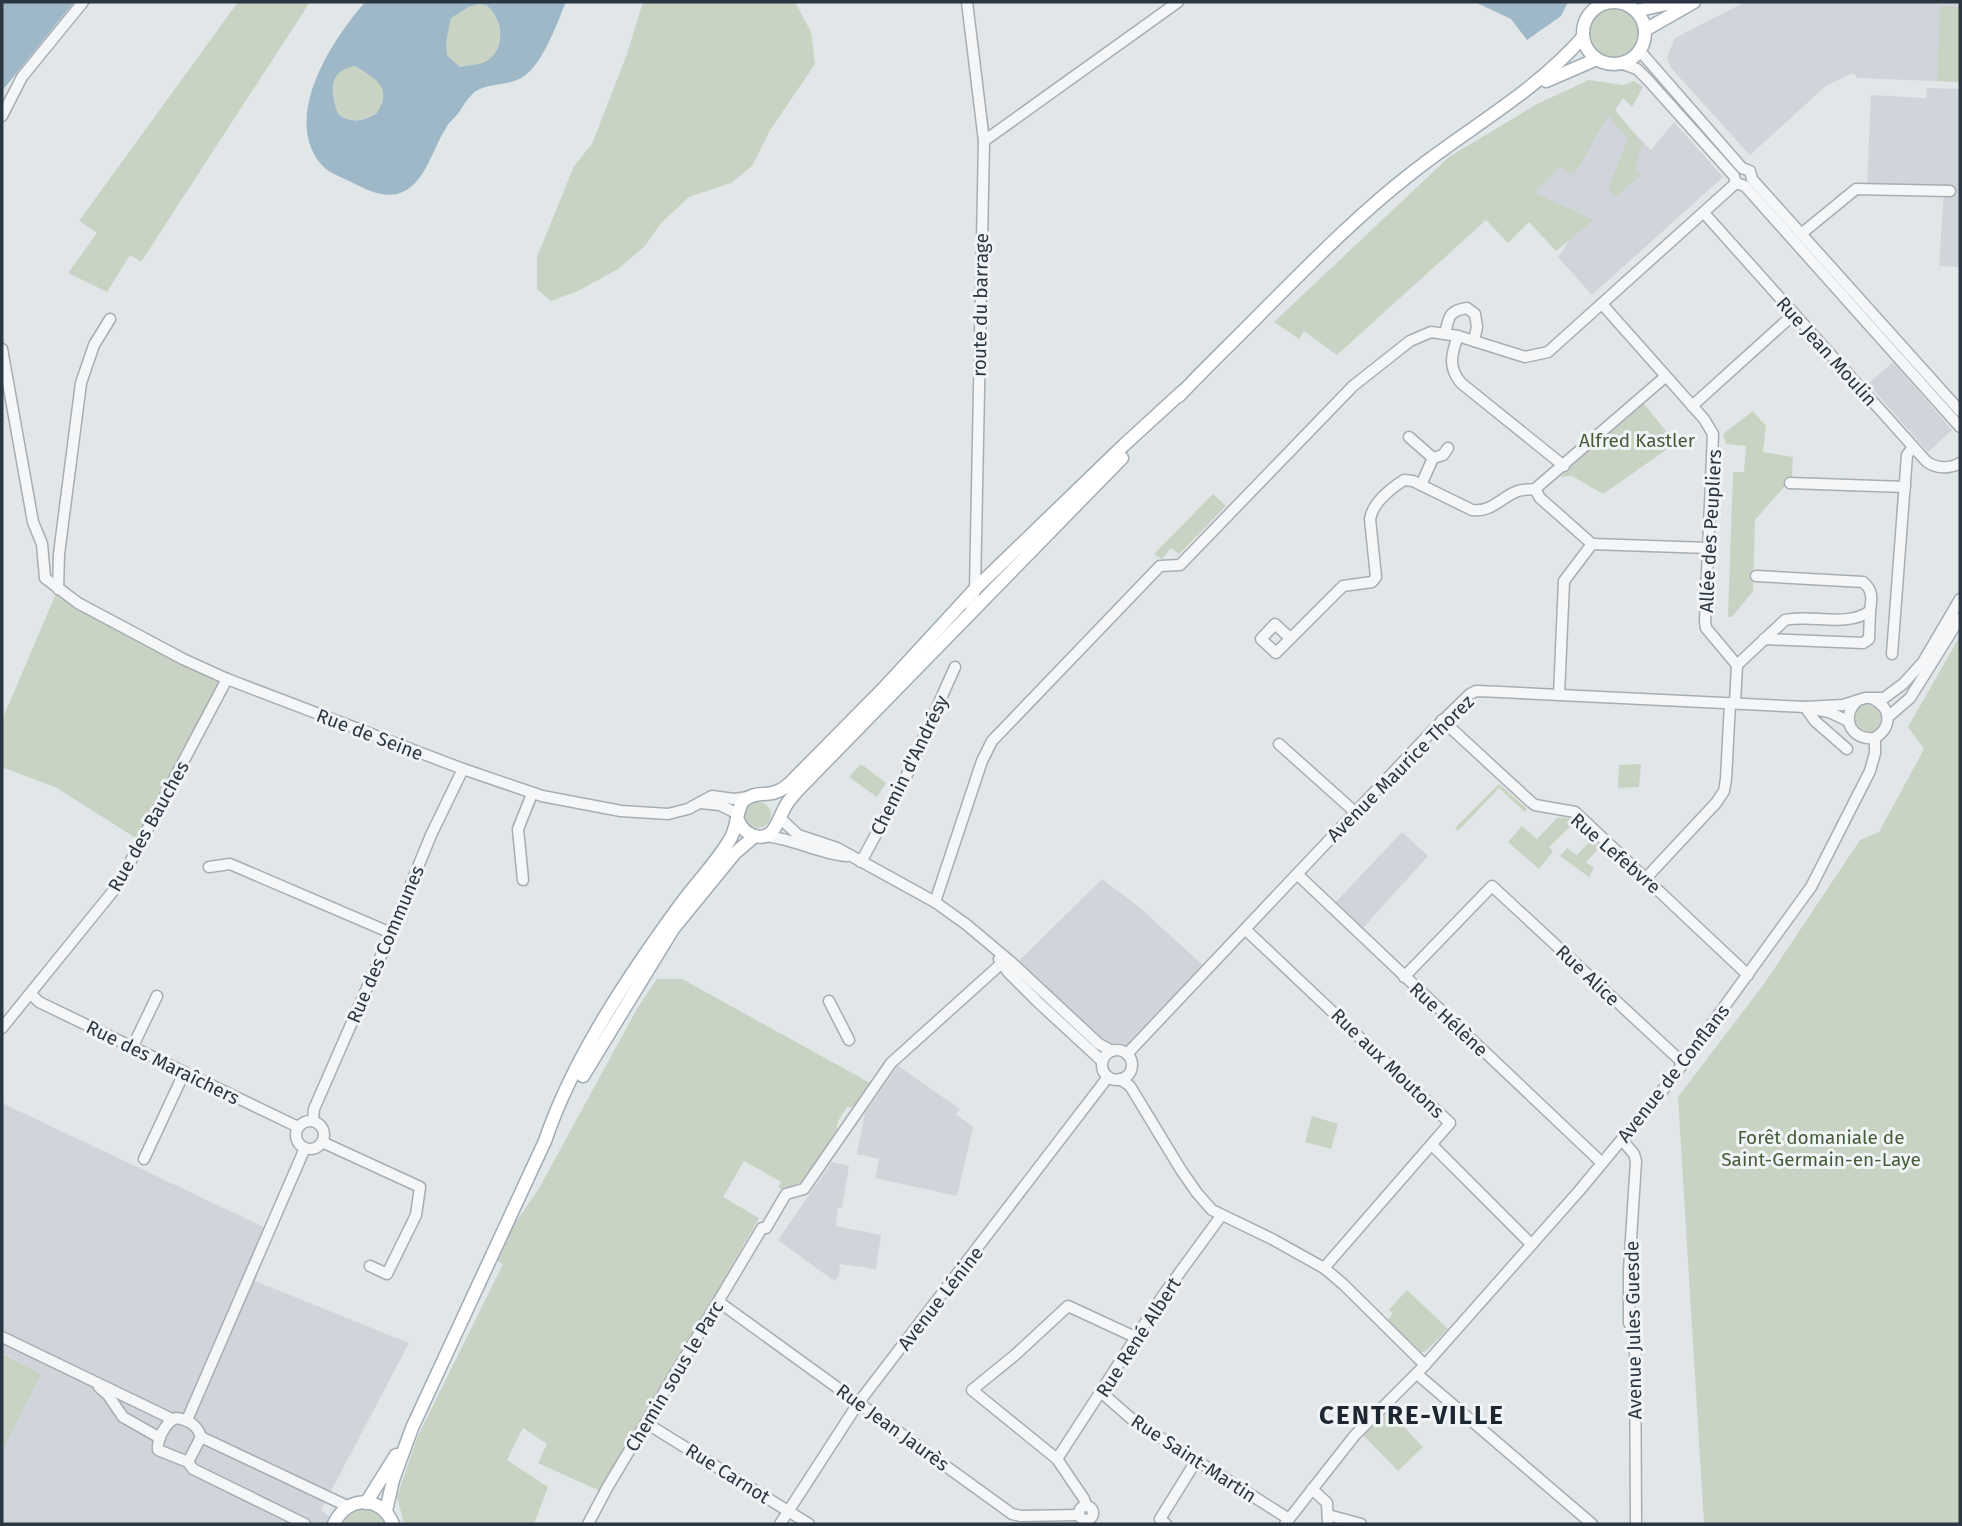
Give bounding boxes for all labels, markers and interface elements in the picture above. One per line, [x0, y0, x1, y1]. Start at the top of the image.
street label: route du barrage [968, 233, 993, 377]
street label: Rue Jean Moulin [1771, 292, 1882, 411]
park label: Alfred Kastler [1579, 429, 1696, 452]
street label: Allée des Peupliers [1695, 449, 1726, 613]
street label: Avenue Maurice Thorez [1322, 690, 1479, 847]
street label: Chemin d'Andrésy [866, 691, 954, 839]
street label: Rue de Seine [313, 704, 426, 765]
street label: Rue des Bauches [103, 757, 194, 896]
street label: Rue Lefebvre [1566, 808, 1665, 899]
street label: Rue des Communes [342, 862, 429, 1026]
street label: Rue Alice [1551, 940, 1624, 1011]
street label: Rue Hélène [1405, 977, 1493, 1061]
street label: Avenue de Conflans [1612, 1000, 1735, 1147]
street label: Rue aux Moutons [1326, 1004, 1449, 1123]
street label: Rue des Maraîchers [82, 1015, 243, 1110]
park label: Forêt domaniale de Saint-Germain-en-Laye [1721, 1126, 1921, 1171]
street label: Avenue Jules Guesde [1620, 1240, 1647, 1420]
street label: Avenue Lénine [893, 1242, 988, 1355]
street label: Rue René Albert [1091, 1273, 1186, 1402]
street label: Chemin sous le Parc [620, 1297, 729, 1456]
street label: Rue Jean Jaurès [832, 1379, 954, 1476]
district label: CENTRE-VILLE [1319, 1400, 1505, 1431]
street label: Rue Saint-Martin [1127, 1409, 1261, 1507]
street label: Rue Carnot [681, 1438, 774, 1508]

